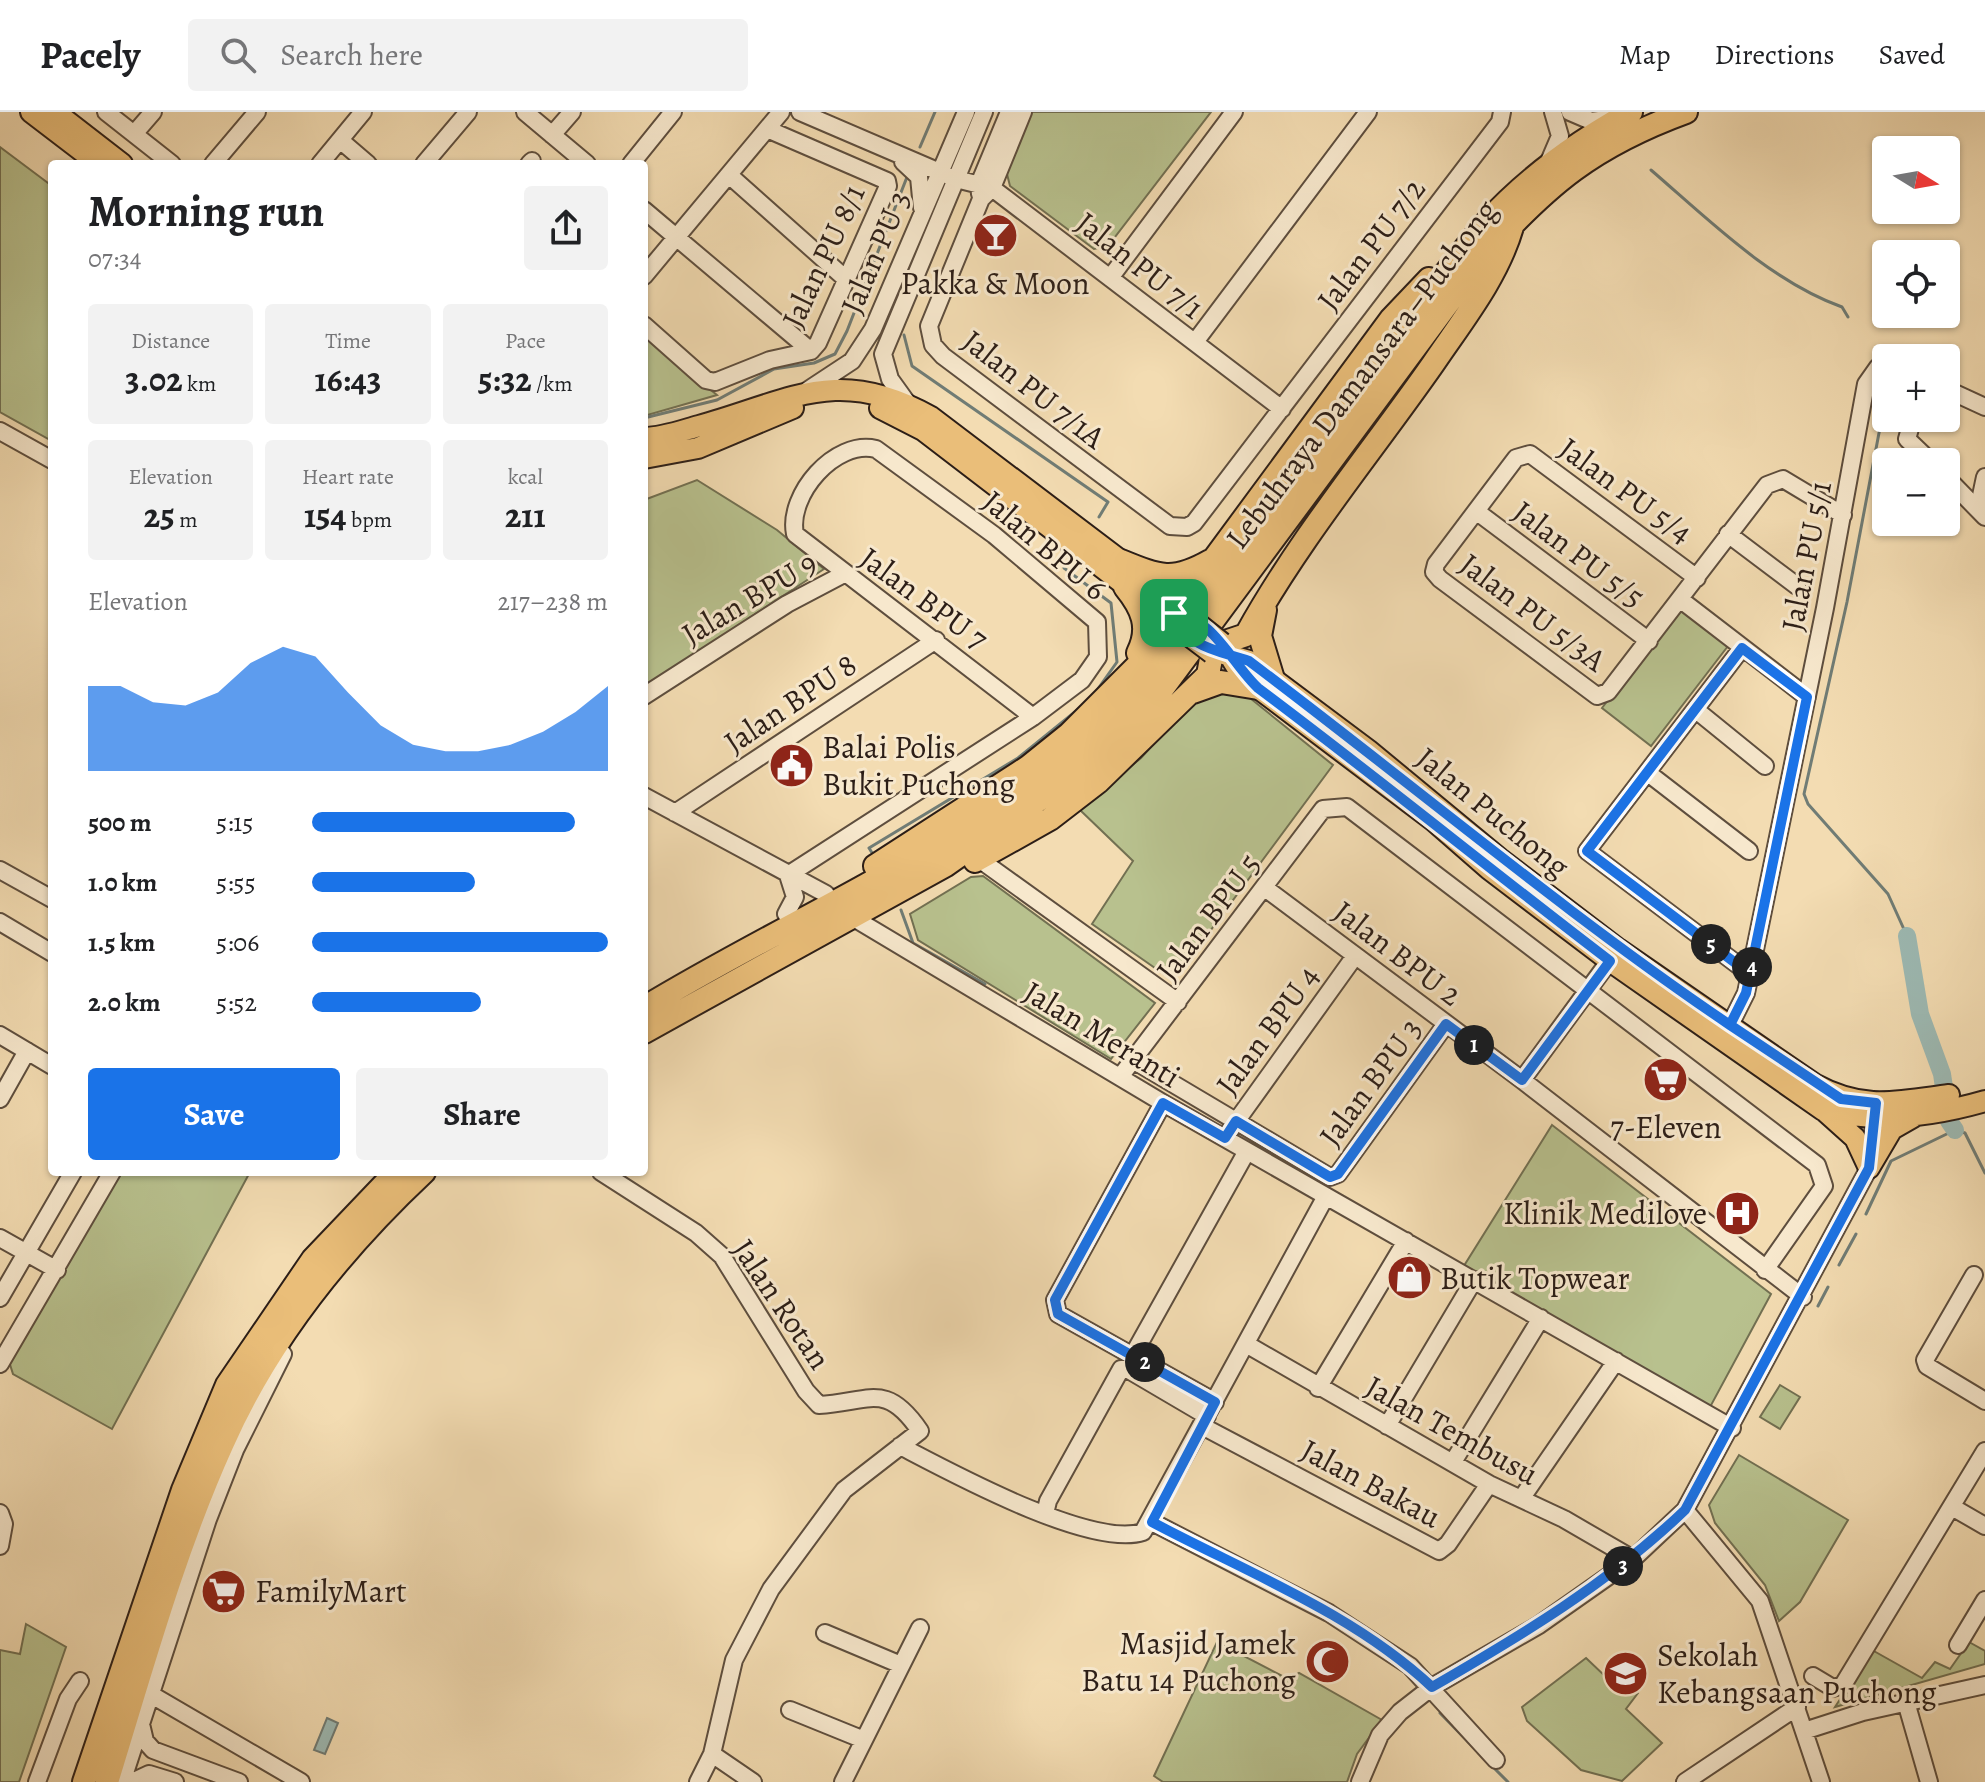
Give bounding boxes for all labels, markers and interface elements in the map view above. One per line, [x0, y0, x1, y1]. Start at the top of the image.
search box [188, 19, 748, 91]
text: Pacely [40, 29, 140, 81]
icon: search [216, 33, 260, 77]
text: Search here [280, 35, 423, 75]
text: Map [1619, 36, 1670, 74]
text: Directions [1714, 36, 1835, 74]
text: Saved [1879, 36, 1945, 74]
north arrow [1872, 136, 1960, 224]
map controls [1872, 136, 1960, 536]
street label: Jalan PU 7/2 [1307, 168, 1435, 320]
street label: Jalan PU 8/1 [771, 177, 875, 335]
text: Morning run [88, 181, 324, 241]
street label: Jalan PU 3 [829, 184, 921, 320]
button: share [524, 186, 608, 270]
street label: Lebuhraya Damansara–Puchong [1215, 190, 1507, 558]
street label: Jalan PU 7/1 [1067, 201, 1213, 329]
bar icon: Pakka & Moon [971, 212, 1019, 260]
button: locate [1872, 240, 1960, 328]
text: 07:34 [88, 241, 142, 276]
place label: Pakka & Moon [901, 261, 1089, 305]
street label: Jalan PU 7/1A [953, 319, 1116, 460]
text: Distance [131, 326, 210, 356]
text: Time [325, 326, 371, 356]
text: Pace [505, 326, 546, 356]
button: + [1872, 344, 1960, 432]
text: 3.02 [125, 356, 183, 403]
text: 16:43 [315, 356, 381, 403]
text: 5:32 [478, 356, 532, 403]
text: km [183, 369, 216, 399]
text: /km [532, 369, 573, 399]
street label: Jalan PU 5/4 [1550, 426, 1702, 554]
button: − [1872, 448, 1960, 536]
text: Elevation [128, 462, 213, 492]
text: Heart rate [302, 462, 394, 492]
text: kcal [508, 462, 543, 492]
street label: Jalan PU 5/1 [1770, 477, 1842, 635]
street label: Jalan BPU 6 [973, 480, 1117, 610]
street label: Jalan PU 5/5 [1504, 490, 1654, 618]
text: 25 [144, 492, 175, 539]
text: 154 [304, 492, 347, 539]
text: 211 [505, 492, 546, 539]
text: m [175, 505, 197, 535]
text: bpm [347, 505, 392, 535]
street label: Jalan BPU 7 [851, 536, 998, 660]
street label: Jalan BPU 9 [673, 540, 825, 656]
street label: Jalan PU 5/3A [1451, 542, 1616, 682]
pin [1140, 579, 1208, 647]
text: Elevation [88, 584, 188, 619]
text: 217–238 m [497, 584, 608, 619]
icon: arrive [1152, 591, 1196, 635]
street label: Jalan BPU 8 [715, 642, 865, 764]
place label: Balai Polis Bukit Puchong [822, 725, 1015, 806]
street label: Jalan Puchong [1407, 736, 1579, 888]
public building icon: Balai Polis Bukit Puchong [767, 741, 815, 789]
text: 500 m [88, 805, 152, 840]
text: 5:15 [216, 805, 253, 840]
street label: Jalan BPU 5 [1145, 844, 1271, 990]
text: 1.0 km [88, 865, 157, 900]
text: 5:55 [216, 865, 256, 900]
street label: Jalan BPU 2 [1324, 890, 1472, 1016]
pin: 5 [1691, 924, 1731, 964]
text: 1.5 km [88, 925, 155, 960]
text: 5:06 [216, 925, 259, 960]
text: 5 [1706, 929, 1716, 959]
pin: 4 [1732, 947, 1772, 987]
text: 4 [1747, 952, 1757, 982]
street label: Jalan BPU 4 [1205, 956, 1329, 1104]
street label: Jalan Meranti [1015, 970, 1189, 1098]
text: 2.0 km [88, 985, 161, 1020]
text: 5:52 [216, 985, 257, 1020]
street label: Jalan BPU 3 [1308, 1009, 1432, 1155]
pin: 1 [1454, 1025, 1494, 1065]
text: 1 [1470, 1030, 1478, 1060]
supermarket icon: 7-Eleven [1642, 1056, 1690, 1104]
button: Save [88, 1068, 340, 1160]
button: Share [356, 1068, 608, 1160]
place label: 7-Eleven [1610, 1105, 1722, 1149]
hospital icon: Klinik Medilove [1714, 1189, 1762, 1237]
place label: Klinik Medilove [1503, 1191, 1707, 1235]
street label: Jalan Rotan [722, 1230, 842, 1378]
shop icon: Butik Topwear [1385, 1254, 1433, 1302]
place label: Butik Topwear [1440, 1256, 1630, 1300]
pin: 2 [1125, 1342, 1165, 1382]
text: 2 [1140, 1347, 1150, 1377]
street label: Jalan Tembusu [1358, 1364, 1547, 1496]
street label: Jalan Bakau [1293, 1428, 1449, 1539]
pin: 3 [1603, 1546, 1643, 1586]
text: 3 [1618, 1551, 1628, 1581]
supermarket icon: FamilyMart [200, 1567, 248, 1615]
place label: FamilyMart [255, 1569, 407, 1613]
place label: Masjid Jamek Batu 14 Puchong [1081, 1621, 1296, 1702]
place label: Sekolah Kebangsaan Puchong [1657, 1633, 1937, 1714]
mosque icon: Masjid Jamek Batu 14 Puchong [1303, 1637, 1351, 1685]
school or university icon: Sekolah Kebangsaan Puchong [1602, 1649, 1650, 1697]

